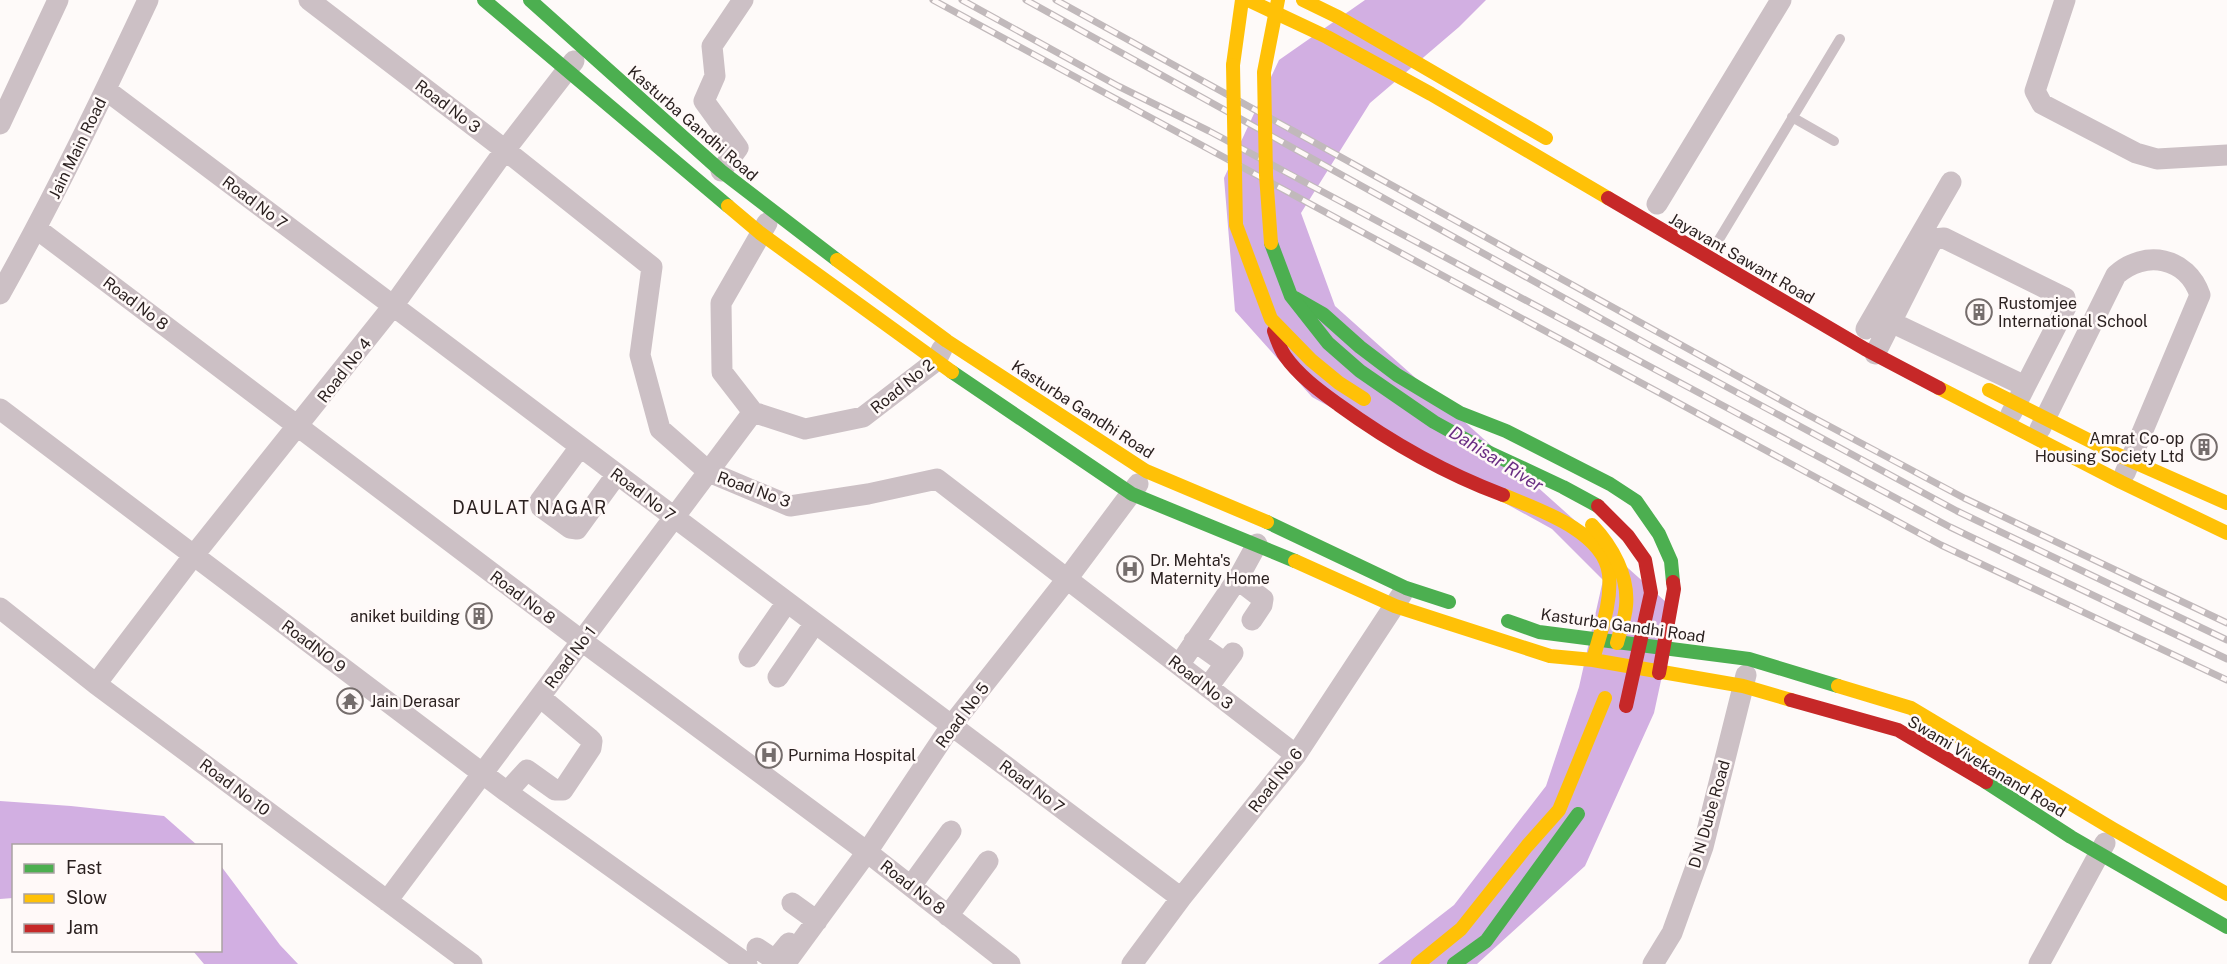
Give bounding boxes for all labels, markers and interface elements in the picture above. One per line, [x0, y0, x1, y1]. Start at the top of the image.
street label: Kasturba Gandhi Road [624, 62, 761, 185]
street label: Road No 3 [411, 76, 484, 137]
street label: Jain Main Road [45, 94, 110, 202]
street label: Road No 7 [219, 172, 291, 233]
street label: Jayavant Sawant Road [1666, 209, 1818, 308]
street label: Road No 8 [99, 273, 172, 334]
place label: Rustomjee International School [1998, 294, 2148, 331]
building icon: Rustomjee International School [1964, 297, 1994, 327]
street label: Road No 4 [313, 334, 375, 406]
street label: Road No 2 [867, 355, 938, 418]
street label: Kasturba Gandhi Road [1008, 356, 1157, 463]
water label: Dahisar River [1445, 421, 1547, 496]
place label: Amrat Co-op Housing Society Ltd [2035, 429, 2184, 466]
building icon: Amrat Co-op Housing Society Ltd [2189, 432, 2219, 462]
street label: Road No 7 [607, 464, 679, 525]
street label: Road No 3 [715, 467, 793, 512]
district label: DAULAT NAGAR [452, 497, 608, 518]
place label: Dr. Mehta's Maternity Home [1150, 551, 1270, 588]
hospital icon: Dr. Mehta's Maternity Home [1115, 554, 1145, 584]
street label: Road No 8 [486, 567, 559, 628]
building icon: aniket building [464, 601, 494, 631]
street label: Kasturba Gandhi Road [1539, 605, 1706, 646]
place label: aniket building [350, 607, 460, 626]
street label: RoadNO 9 [278, 616, 350, 677]
street label: Road No 1 [541, 622, 600, 692]
street label: Road No 3 [1165, 651, 1237, 713]
street label: Road No 5 [932, 679, 993, 752]
temple icon: Jain Derasar [335, 686, 365, 716]
place label: Jain Derasar [370, 692, 460, 711]
street label: Swami Vivekanand Road [1904, 712, 2069, 821]
hospital icon: Purnima Hospital [754, 740, 784, 770]
street label: Road No 6 [1244, 744, 1306, 816]
place label: Purnima Hospital [788, 746, 916, 765]
street label: Road No 10 [196, 755, 274, 820]
street label: Road No 7 [996, 756, 1068, 817]
street label: D N Dube Road [1685, 758, 1734, 870]
legend [12, 844, 222, 952]
street label: Road No 8 [877, 856, 949, 919]
text: Fast [66, 857, 102, 878]
text: Slow [66, 887, 107, 908]
text: Jam [66, 917, 99, 938]

